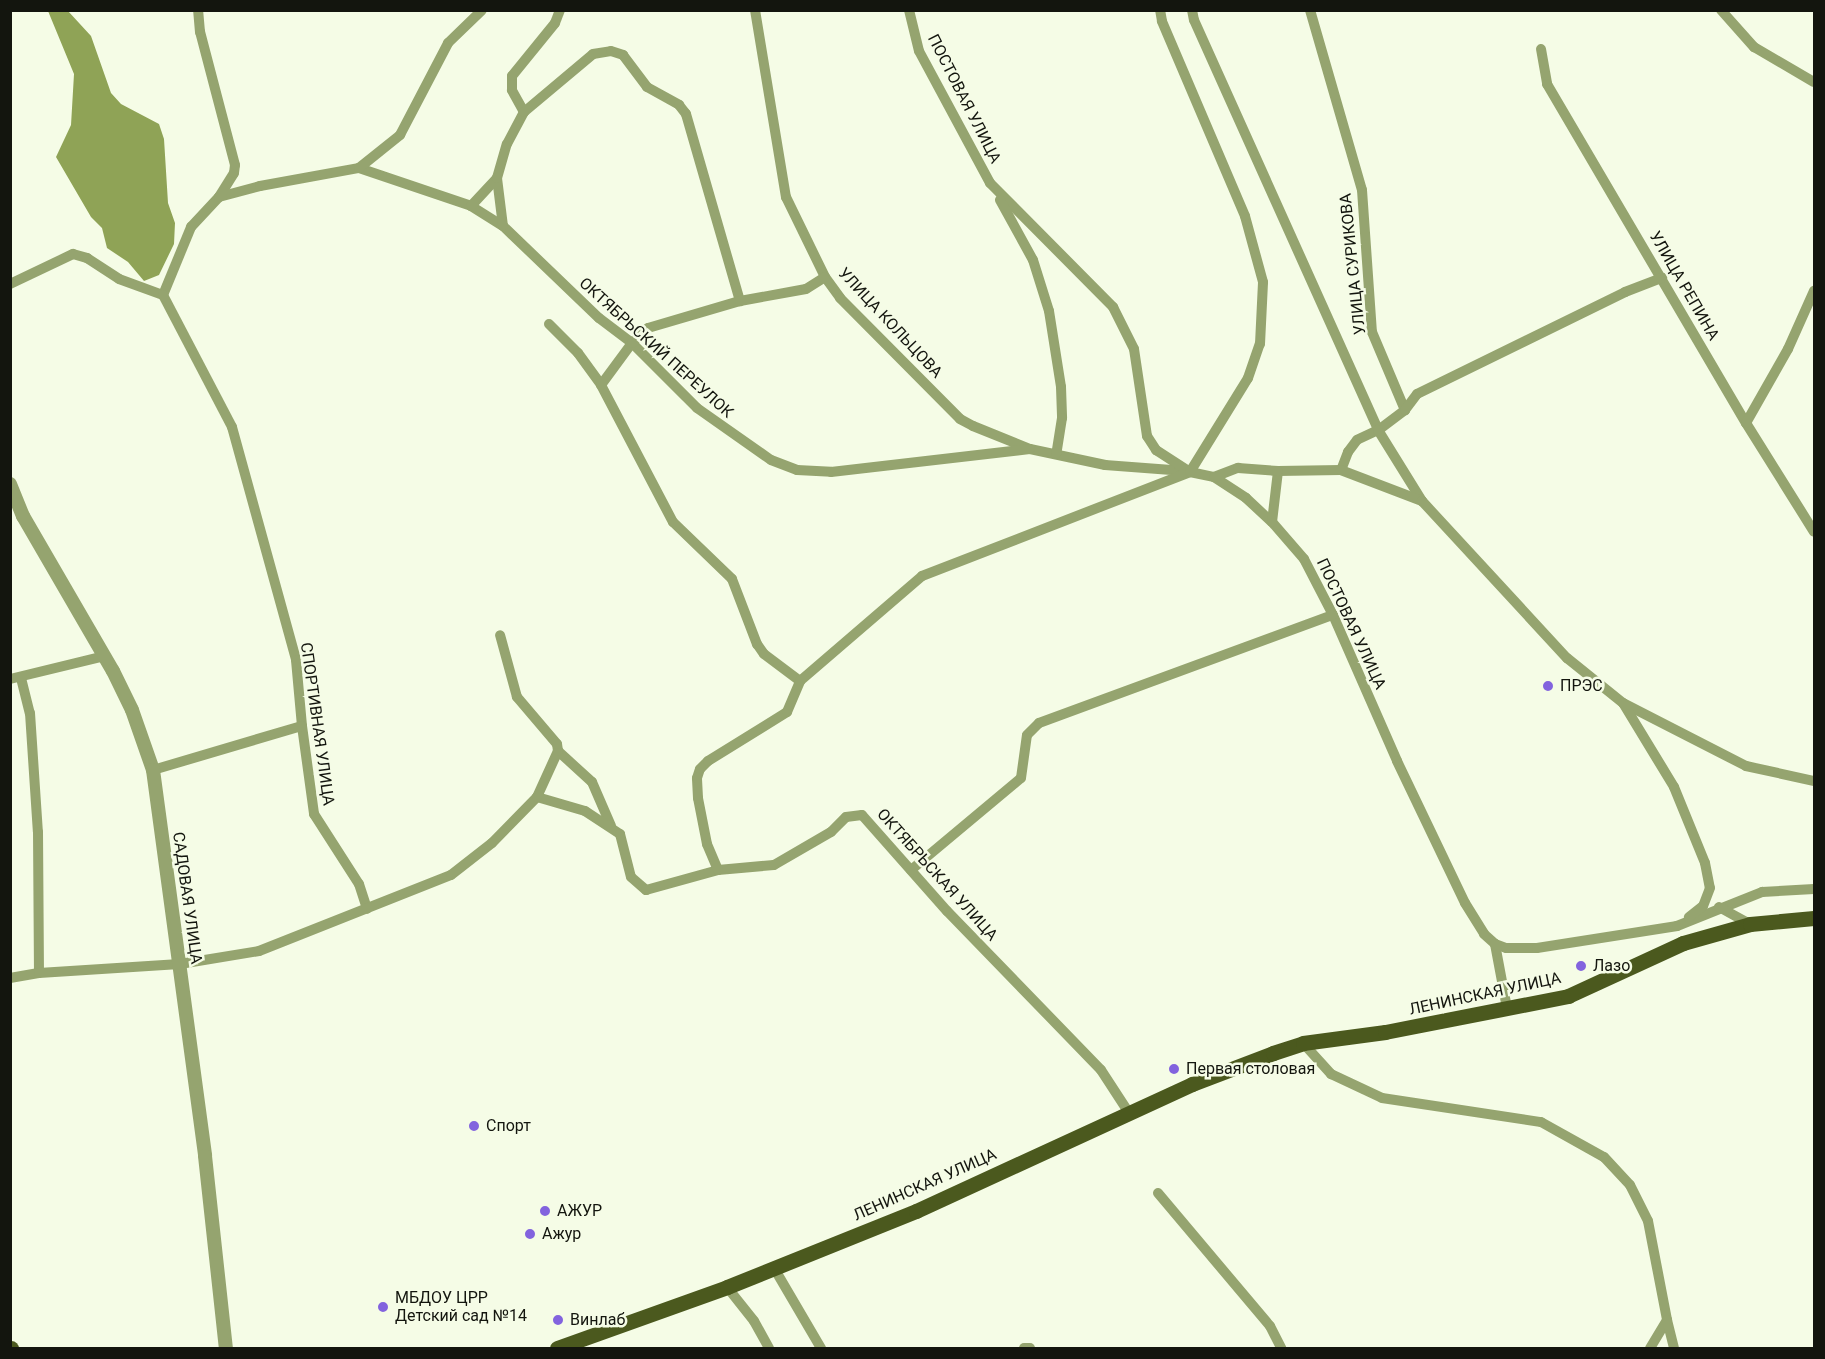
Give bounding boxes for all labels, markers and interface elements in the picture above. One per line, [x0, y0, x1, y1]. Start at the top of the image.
street label: ПОСТОВАЯ УЛИЦА [923, 31, 1005, 167]
street label: УЛИЦА СУРИКОВА [1336, 192, 1370, 336]
street label: УЛИЦА РЕПИНА [1645, 228, 1723, 344]
street label: УЛИЦА КОЛЬЦОВА [834, 264, 946, 382]
street label: ОКТЯБРЬСКИЙ ПЕРЕУЛОК [575, 274, 737, 422]
street label: ПОСТОВАЯ УЛИЦА [1312, 556, 1390, 692]
street label: СПОРТИВНАЯ УЛИЦА [296, 641, 338, 807]
place label: ПРЭС [1560, 676, 1603, 696]
marker: ПРЭС [1541, 679, 1555, 693]
street label: ОКТЯБРЬСКАЯ УЛИЦА [873, 805, 1001, 945]
street label: САДОВАЯ УЛИЦА [168, 831, 206, 965]
place label: Лазо [1593, 956, 1630, 976]
marker: Лазо [1574, 959, 1588, 973]
street label: ЛЕНИНСКАЯ УЛИЦА [1407, 969, 1563, 1019]
place label: Первая столовая [1186, 1059, 1315, 1079]
marker: Первая столовая [1167, 1062, 1181, 1076]
place label: Спорт [486, 1116, 531, 1136]
marker: Спорт [467, 1119, 481, 1133]
street label: ЛЕНИНСКАЯ УЛИЦА [850, 1145, 1000, 1225]
place label: АЖУР [557, 1201, 602, 1221]
marker: АЖУР [538, 1204, 552, 1218]
place label: Ажур [542, 1224, 581, 1244]
marker: Ажур [523, 1227, 537, 1241]
place label: МБДОУ ЦРР Детский сад №14 [395, 1288, 527, 1326]
marker: МБДОУ ЦРР Детский сад №14 [376, 1300, 390, 1314]
place label: Винлаб [570, 1310, 625, 1330]
marker: Винлаб [551, 1313, 565, 1327]

